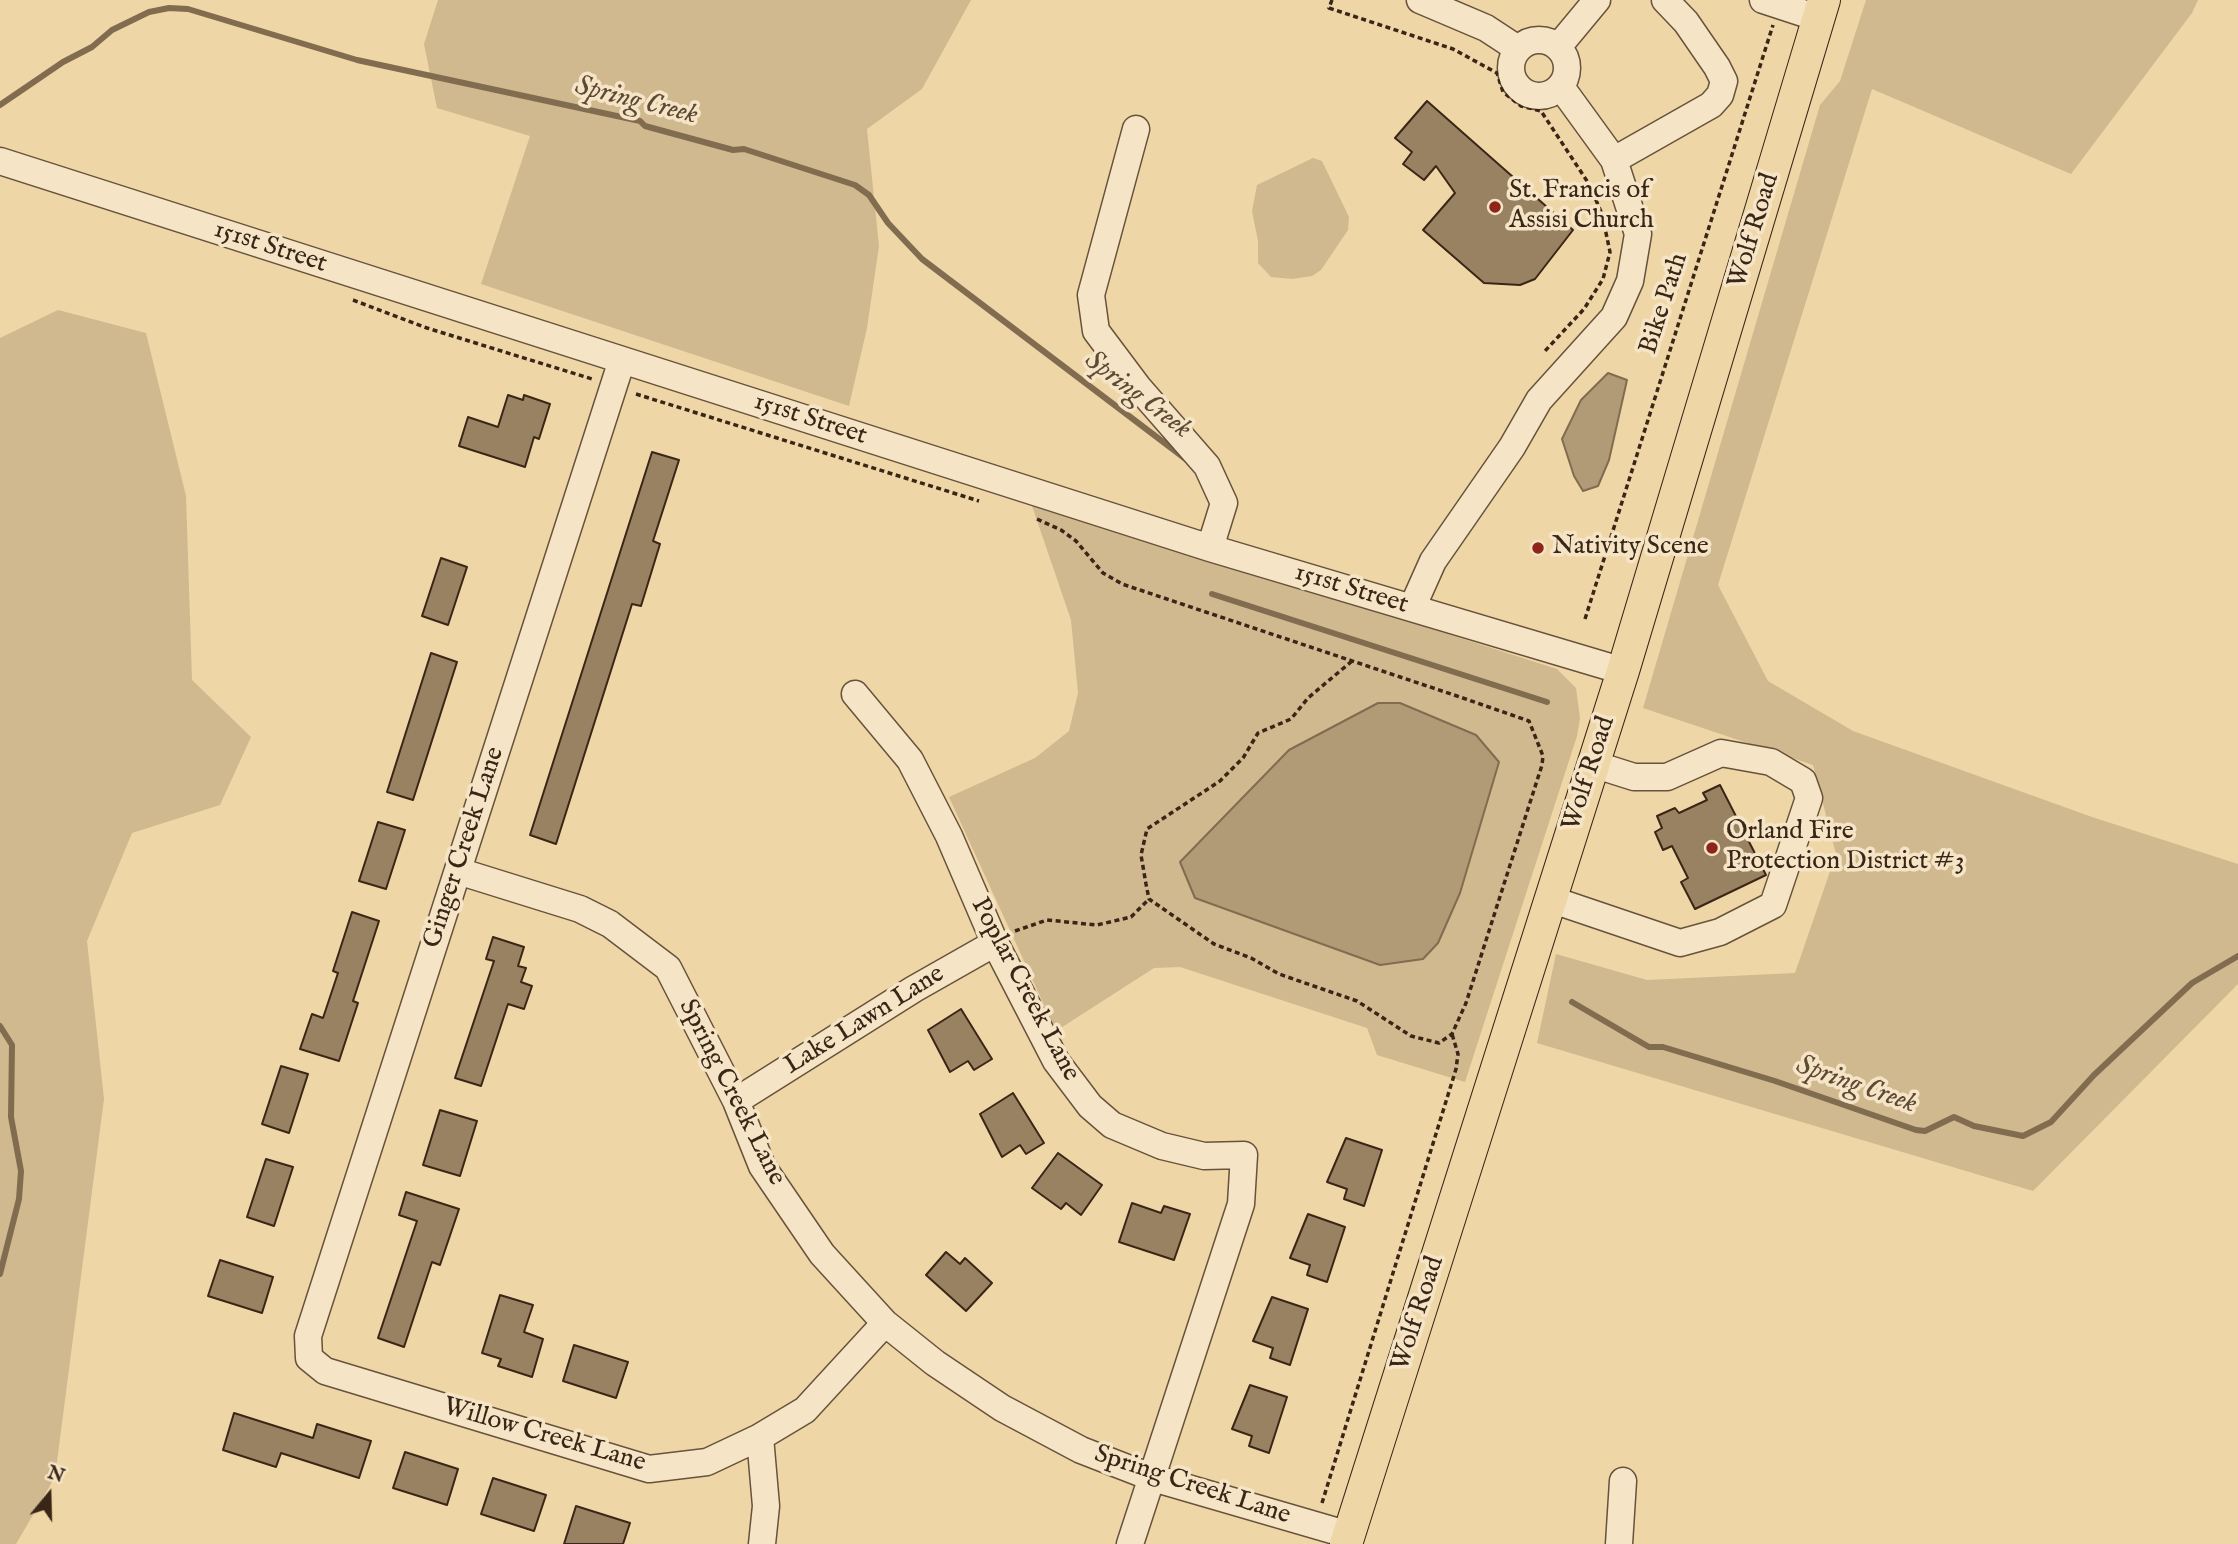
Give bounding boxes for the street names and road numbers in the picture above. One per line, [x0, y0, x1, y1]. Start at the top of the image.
street label: Wolf Road [1723, 170, 1787, 292]
street label: 151st Street [209, 215, 331, 281]
street label: Bike Path [1634, 250, 1696, 358]
street label: 151st Street [749, 387, 871, 453]
street label: 151st Street [1290, 558, 1412, 622]
street label: Wolf Road [1557, 713, 1623, 835]
street label: Ginger Creek Lane [418, 743, 512, 953]
street label: Poplar Creek Lane [963, 893, 1085, 1087]
street label: Lake Lawn Lane [779, 959, 951, 1083]
street label: Spring Creek Lane [671, 995, 791, 1191]
street label: Wolf Road [1386, 1253, 1452, 1375]
street label: Willow Creek Lane [439, 1392, 649, 1480]
street label: Spring Creek Lane [1090, 1440, 1294, 1532]

